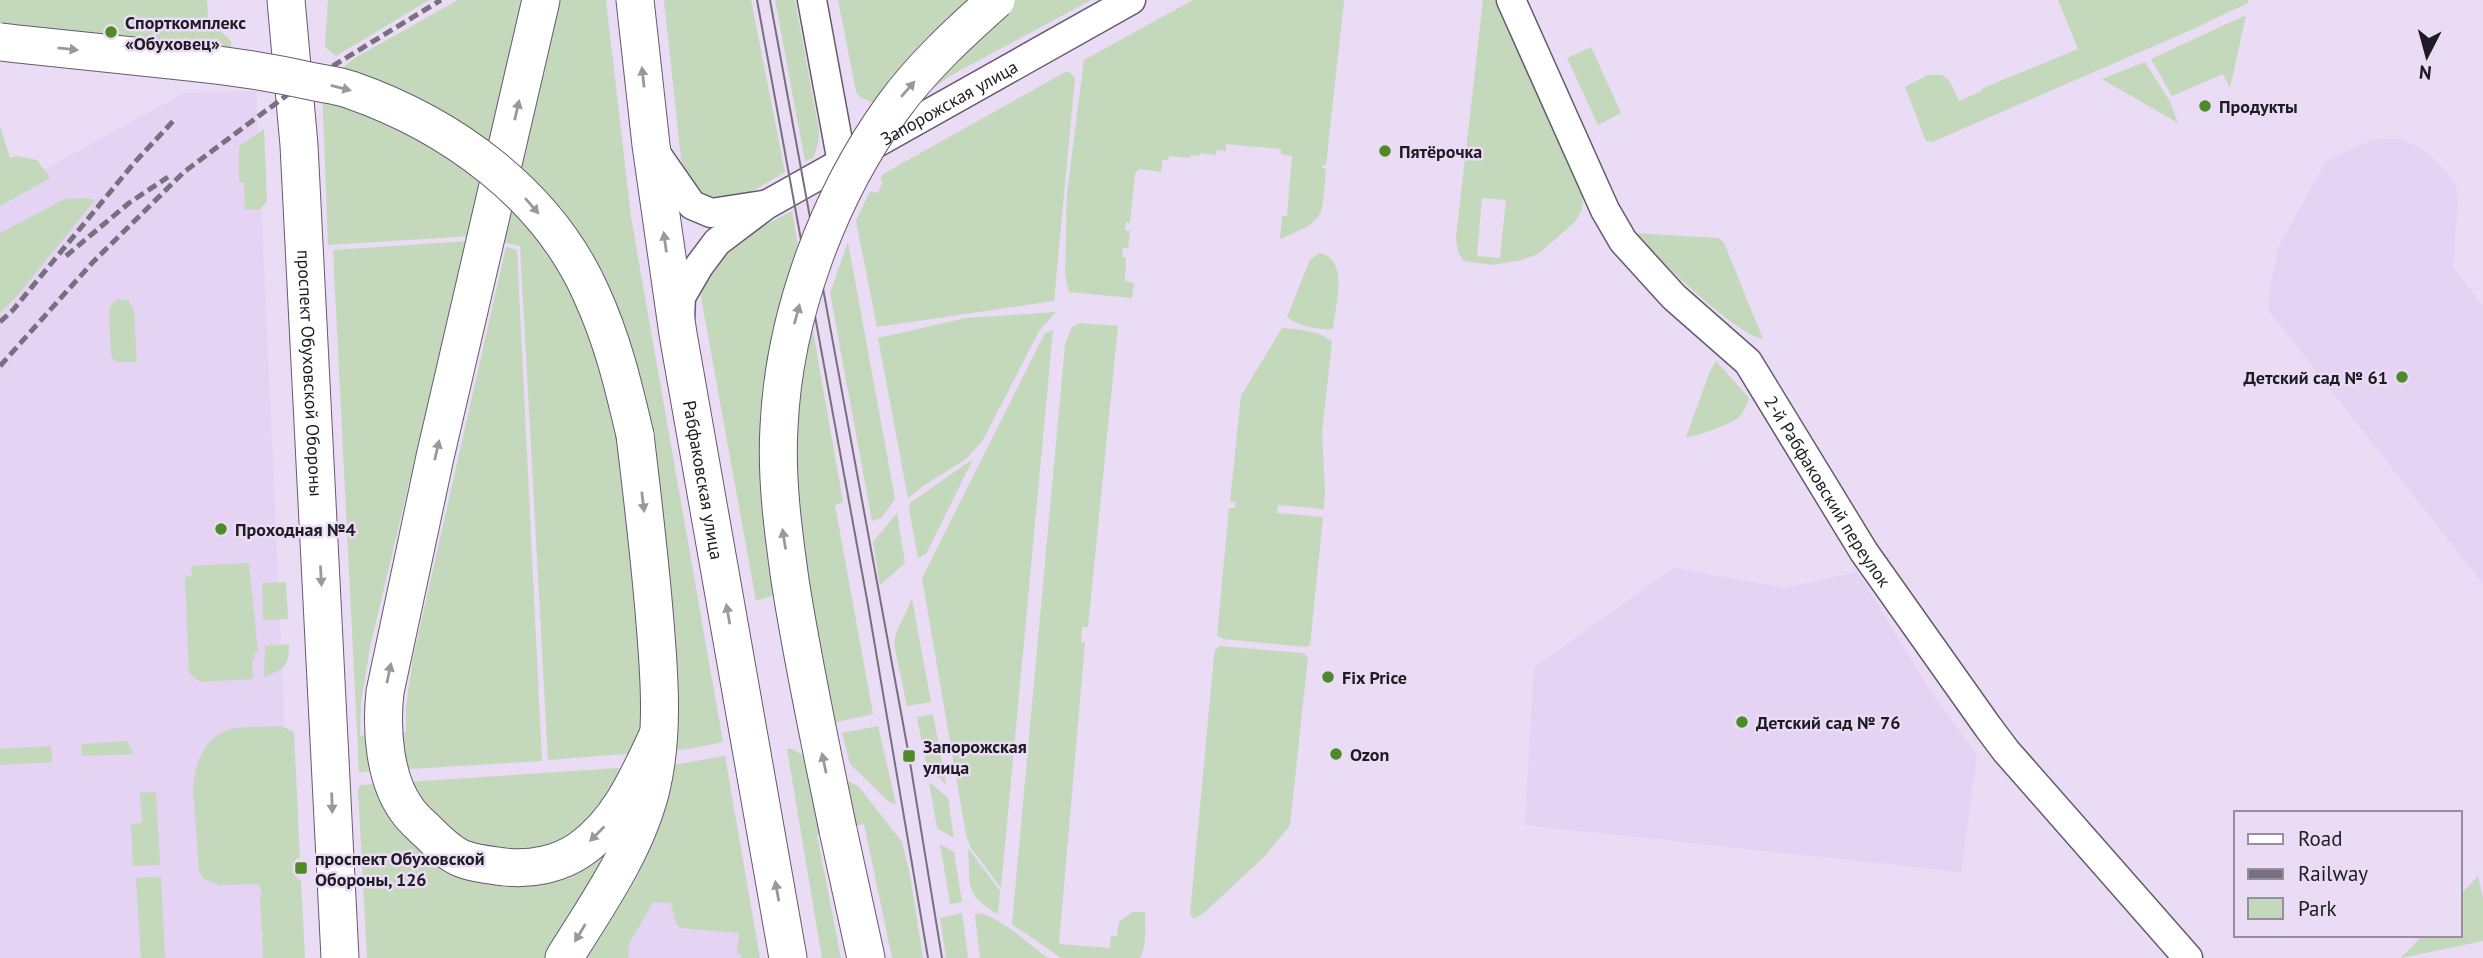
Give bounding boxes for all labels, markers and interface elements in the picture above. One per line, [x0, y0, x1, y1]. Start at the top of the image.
place label: Спорткомплекс «Обуховец» [125, 11, 246, 55]
north arrow [2392, 21, 2462, 91]
marker: Спорткомплекс «Обуховец» [103, 24, 119, 40]
one-way arrow [57, 44, 79, 55]
street label: Запорожская улица [876, 55, 1022, 150]
text: N [2418, 60, 2433, 85]
one-way arrow [638, 66, 649, 88]
one-way arrow [900, 81, 915, 98]
one-way arrow [330, 83, 352, 94]
place label: Продукты [2219, 95, 2298, 118]
marker: Продукты [2197, 98, 2213, 114]
one-way arrow [511, 99, 522, 121]
place label: Пятёрочка [1399, 140, 1482, 163]
marker: Пятёрочка [1377, 143, 1393, 159]
one-way arrow [524, 197, 540, 215]
one-way arrow [659, 231, 670, 253]
street label: проспект Обуховской Обороны [293, 249, 328, 497]
one-way arrow [792, 302, 803, 324]
place label: Детский сад № 61 [2244, 366, 2388, 389]
marker: Детский сад № 61 [2394, 369, 2410, 385]
street label: 2-й Рабфаковский переулок [1760, 391, 1897, 591]
street label: Рабфаковская улица [678, 399, 729, 561]
one-way arrow [432, 439, 443, 461]
one-way arrow [637, 492, 648, 514]
place label: Проходная №4 [235, 518, 356, 541]
marker: Проходная №4 [213, 521, 229, 537]
one-way arrow [778, 528, 789, 550]
one-way arrow [316, 565, 327, 587]
one-way arrow [723, 603, 734, 625]
one-way arrow [384, 662, 395, 684]
place label: Fix Price [1342, 666, 1407, 689]
marker: Fix Price [1320, 669, 1336, 685]
place label: Детский сад № 76 [1756, 711, 1900, 734]
marker: Детский сад № 76 [1734, 714, 1750, 730]
place label: Запорожская улица [922, 735, 1027, 779]
place label: Ozon [1350, 743, 1389, 766]
marker: Ozon [1328, 746, 1344, 762]
marker: Запорожская улица [901, 748, 917, 764]
one-way arrow [819, 752, 830, 774]
one-way arrow [327, 792, 338, 814]
legend [2234, 811, 2462, 937]
one-way arrow [589, 825, 606, 841]
text: Road [2298, 825, 2342, 852]
place label: проспект Обуховской Обороны, 126 [315, 847, 485, 891]
marker: проспект Обуховской Обороны, 126 [293, 860, 309, 876]
text: Railway [2298, 860, 2368, 887]
one-way arrow [771, 880, 782, 902]
text: Park [2298, 895, 2337, 922]
one-way arrow [573, 923, 586, 942]

